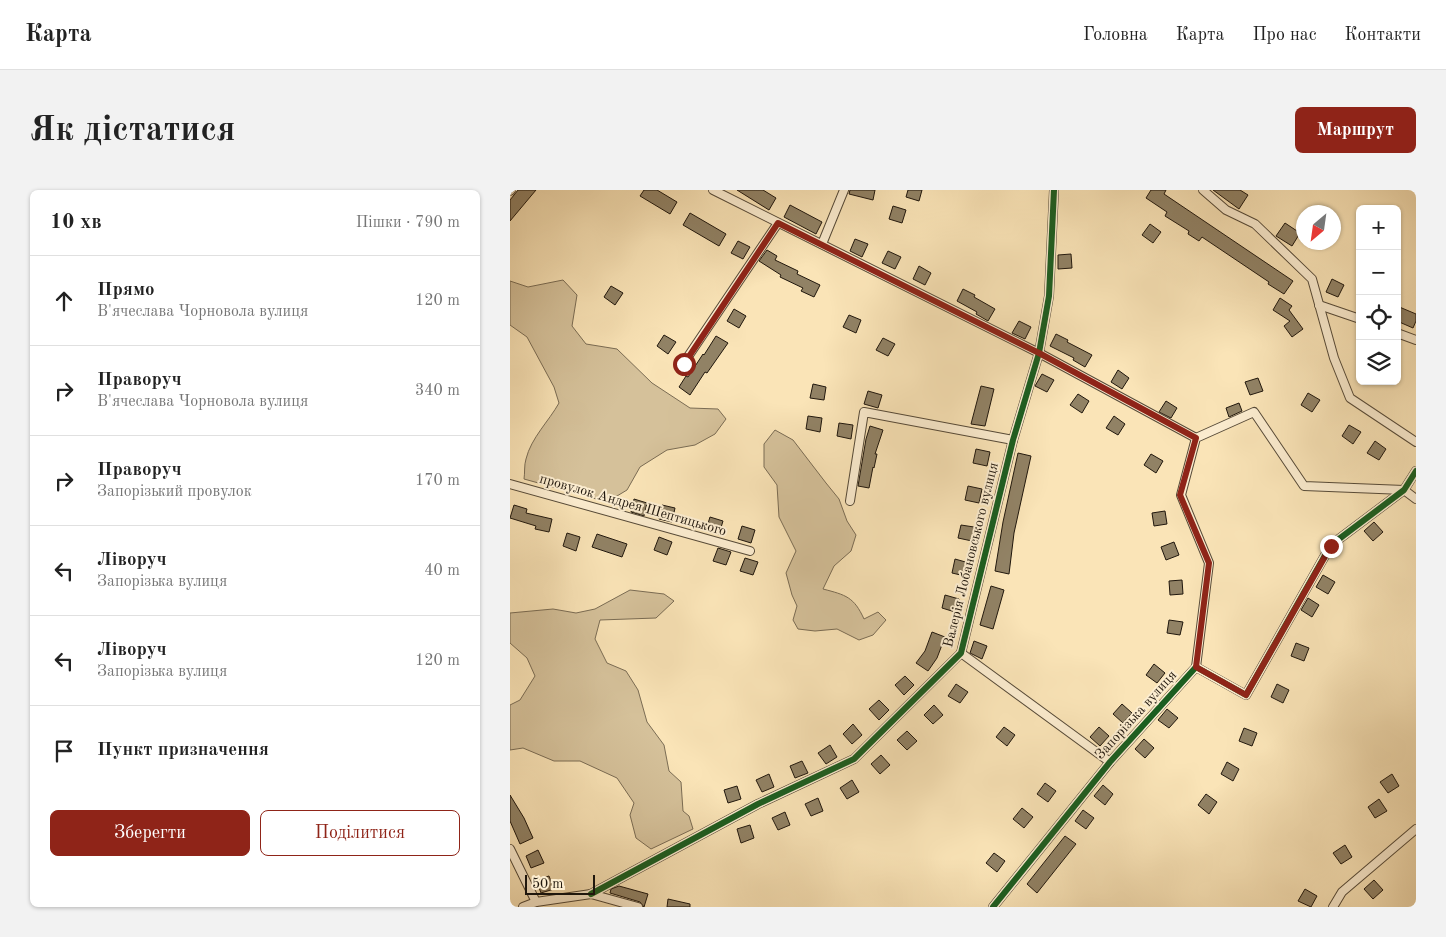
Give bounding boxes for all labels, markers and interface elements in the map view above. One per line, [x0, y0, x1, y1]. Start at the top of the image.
text: Карта [25, 23, 92, 47]
text: Головна [1083, 26, 1148, 44]
text: Карта [1176, 26, 1224, 44]
text: Про нас [1252, 26, 1317, 44]
text: Контакти [1345, 26, 1421, 44]
button: Маршрут [1295, 107, 1416, 153]
text: Як дістатися [30, 113, 235, 148]
north arrow [1296, 205, 1341, 250]
map controls [1356, 205, 1401, 385]
button: + [1356, 205, 1401, 250]
text: 10 хв [50, 212, 102, 233]
text: Пішки · 790 m [356, 215, 460, 231]
button: − [1356, 250, 1401, 295]
text: Прямо [97, 281, 155, 300]
icon: ahead [50, 287, 78, 315]
text: 120 m [415, 293, 460, 309]
button: locate [1356, 295, 1401, 340]
text: В'ячеслава Чорновола вулиця [97, 304, 308, 320]
button: layers [1356, 340, 1401, 385]
route start [673, 353, 696, 376]
text: Праворуч [97, 371, 182, 390]
icon: right [50, 377, 78, 405]
text: 340 m [415, 383, 460, 399]
text: В'ячеслава Чорновола вулиця [97, 394, 308, 410]
text: Праворуч [97, 461, 182, 480]
street label: Валерія Лобановського вулиця [941, 461, 1001, 649]
icon: right [50, 467, 78, 495]
street label: провулок Андрея Шептицького [538, 472, 728, 538]
text: 170 m [415, 473, 460, 489]
text: Запорізький провулок [97, 484, 252, 500]
route end [1320, 535, 1343, 558]
text: Ліворуч [97, 551, 167, 570]
icon: left [50, 557, 78, 585]
text: 40 m [424, 563, 460, 579]
text: Запорізька вулиця [97, 574, 227, 590]
text: Ліворуч [97, 641, 167, 660]
icon: left [50, 647, 78, 675]
text: 120 m [415, 653, 460, 669]
text: Запорізька вулиця [97, 664, 227, 680]
street label: Запорізька вулиця [1093, 668, 1179, 762]
icon: arrive [50, 737, 78, 765]
text: Пункт призначення [97, 741, 269, 760]
button: Зберегти [50, 810, 250, 856]
button: Поділитися [260, 810, 460, 856]
scale bar [525, 872, 595, 895]
text: 50 m [532, 877, 563, 891]

